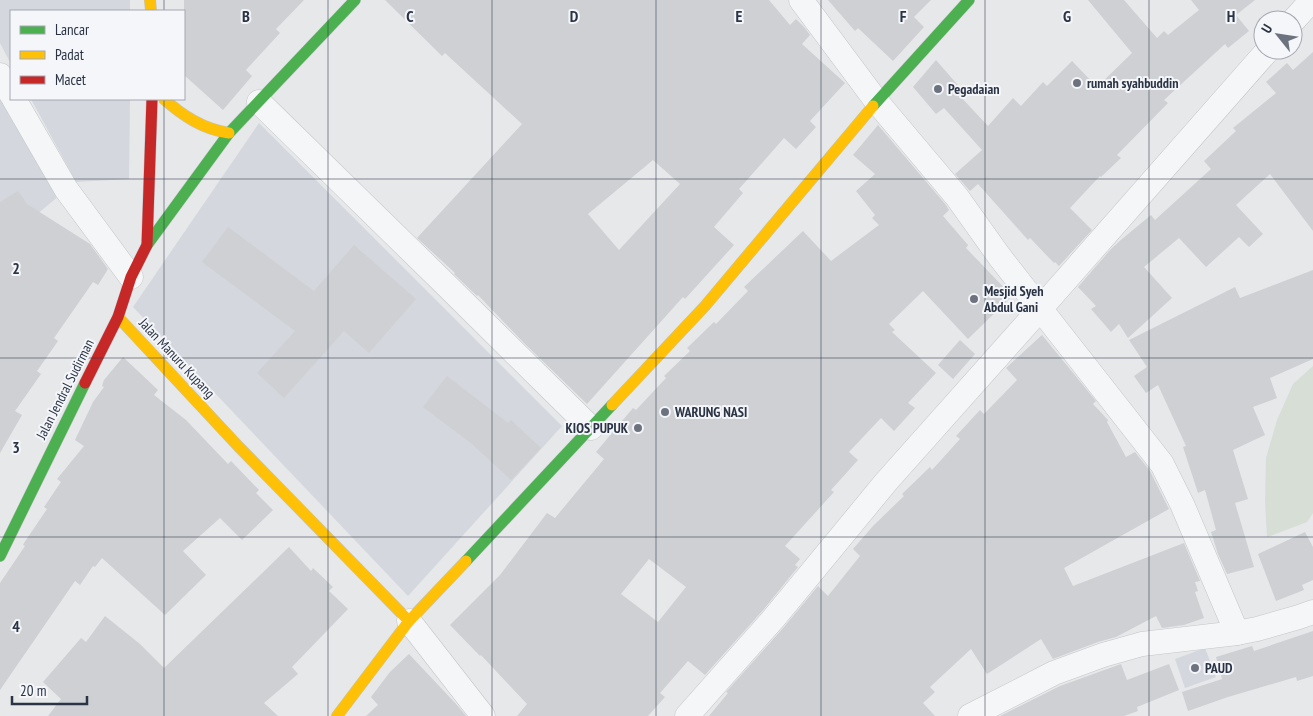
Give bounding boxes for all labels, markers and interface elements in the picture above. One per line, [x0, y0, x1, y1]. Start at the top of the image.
text: B [242, 6, 250, 26]
text: C [406, 6, 414, 26]
text: D [570, 6, 579, 26]
text: E [736, 6, 743, 26]
text: F [900, 6, 907, 26]
text: G [1063, 6, 1071, 26]
text: H [1227, 6, 1235, 26]
legend [10, 10, 185, 100]
north arrow [1253, 10, 1303, 60]
text: Lancar [55, 20, 90, 39]
text: U [1257, 21, 1276, 36]
text: Padat [55, 45, 84, 64]
text: Macet [55, 70, 86, 89]
place label: rumah syahbuddin [1087, 74, 1178, 92]
marker: rumah syahbuddin [1071, 77, 1083, 89]
place label: Pegadaian [948, 80, 999, 98]
marker: Pegadaian [932, 83, 944, 95]
text: 2 [12, 258, 20, 278]
place label: Mesjid Syeh Abdul Gani [983, 282, 1044, 316]
marker: Mesjid Syeh Abdul Gani [968, 293, 980, 305]
street label: Jalan Manuru Kupang [135, 313, 219, 402]
street label: Jalan Jendral Sudirman [32, 336, 98, 443]
place label: WARUNG NASI [674, 403, 747, 421]
marker: WARUNG NASI [659, 406, 671, 418]
place label: KIOS PUPUK [566, 419, 629, 437]
marker: KIOS PUPUK [632, 422, 644, 434]
text: 3 [12, 437, 20, 457]
text: 4 [12, 616, 20, 636]
place label: PAUD [1205, 659, 1233, 677]
marker: PAUD [1189, 662, 1201, 674]
scale bar [12, 674, 88, 706]
text: 20 m [20, 681, 46, 700]

